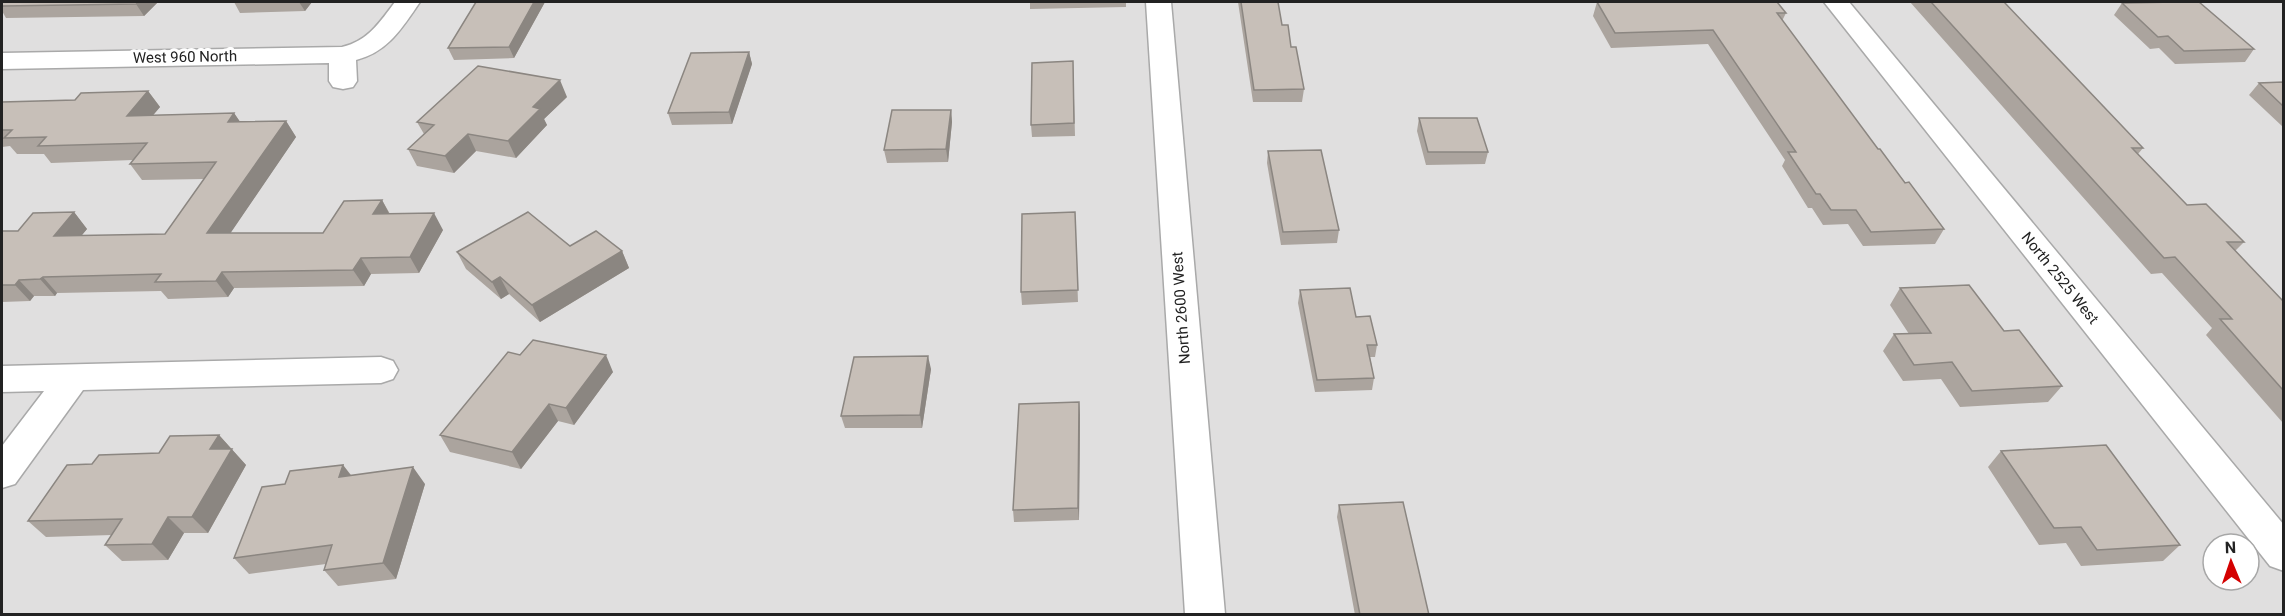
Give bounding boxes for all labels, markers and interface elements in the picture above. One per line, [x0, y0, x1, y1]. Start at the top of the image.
street label: West 960 North [133, 47, 237, 67]
street label: North 2525 West [2018, 229, 2103, 328]
street label: North 2600 West [1168, 251, 1194, 365]
north arrow [2201, 532, 2261, 592]
text: N [2225, 538, 2236, 557]

